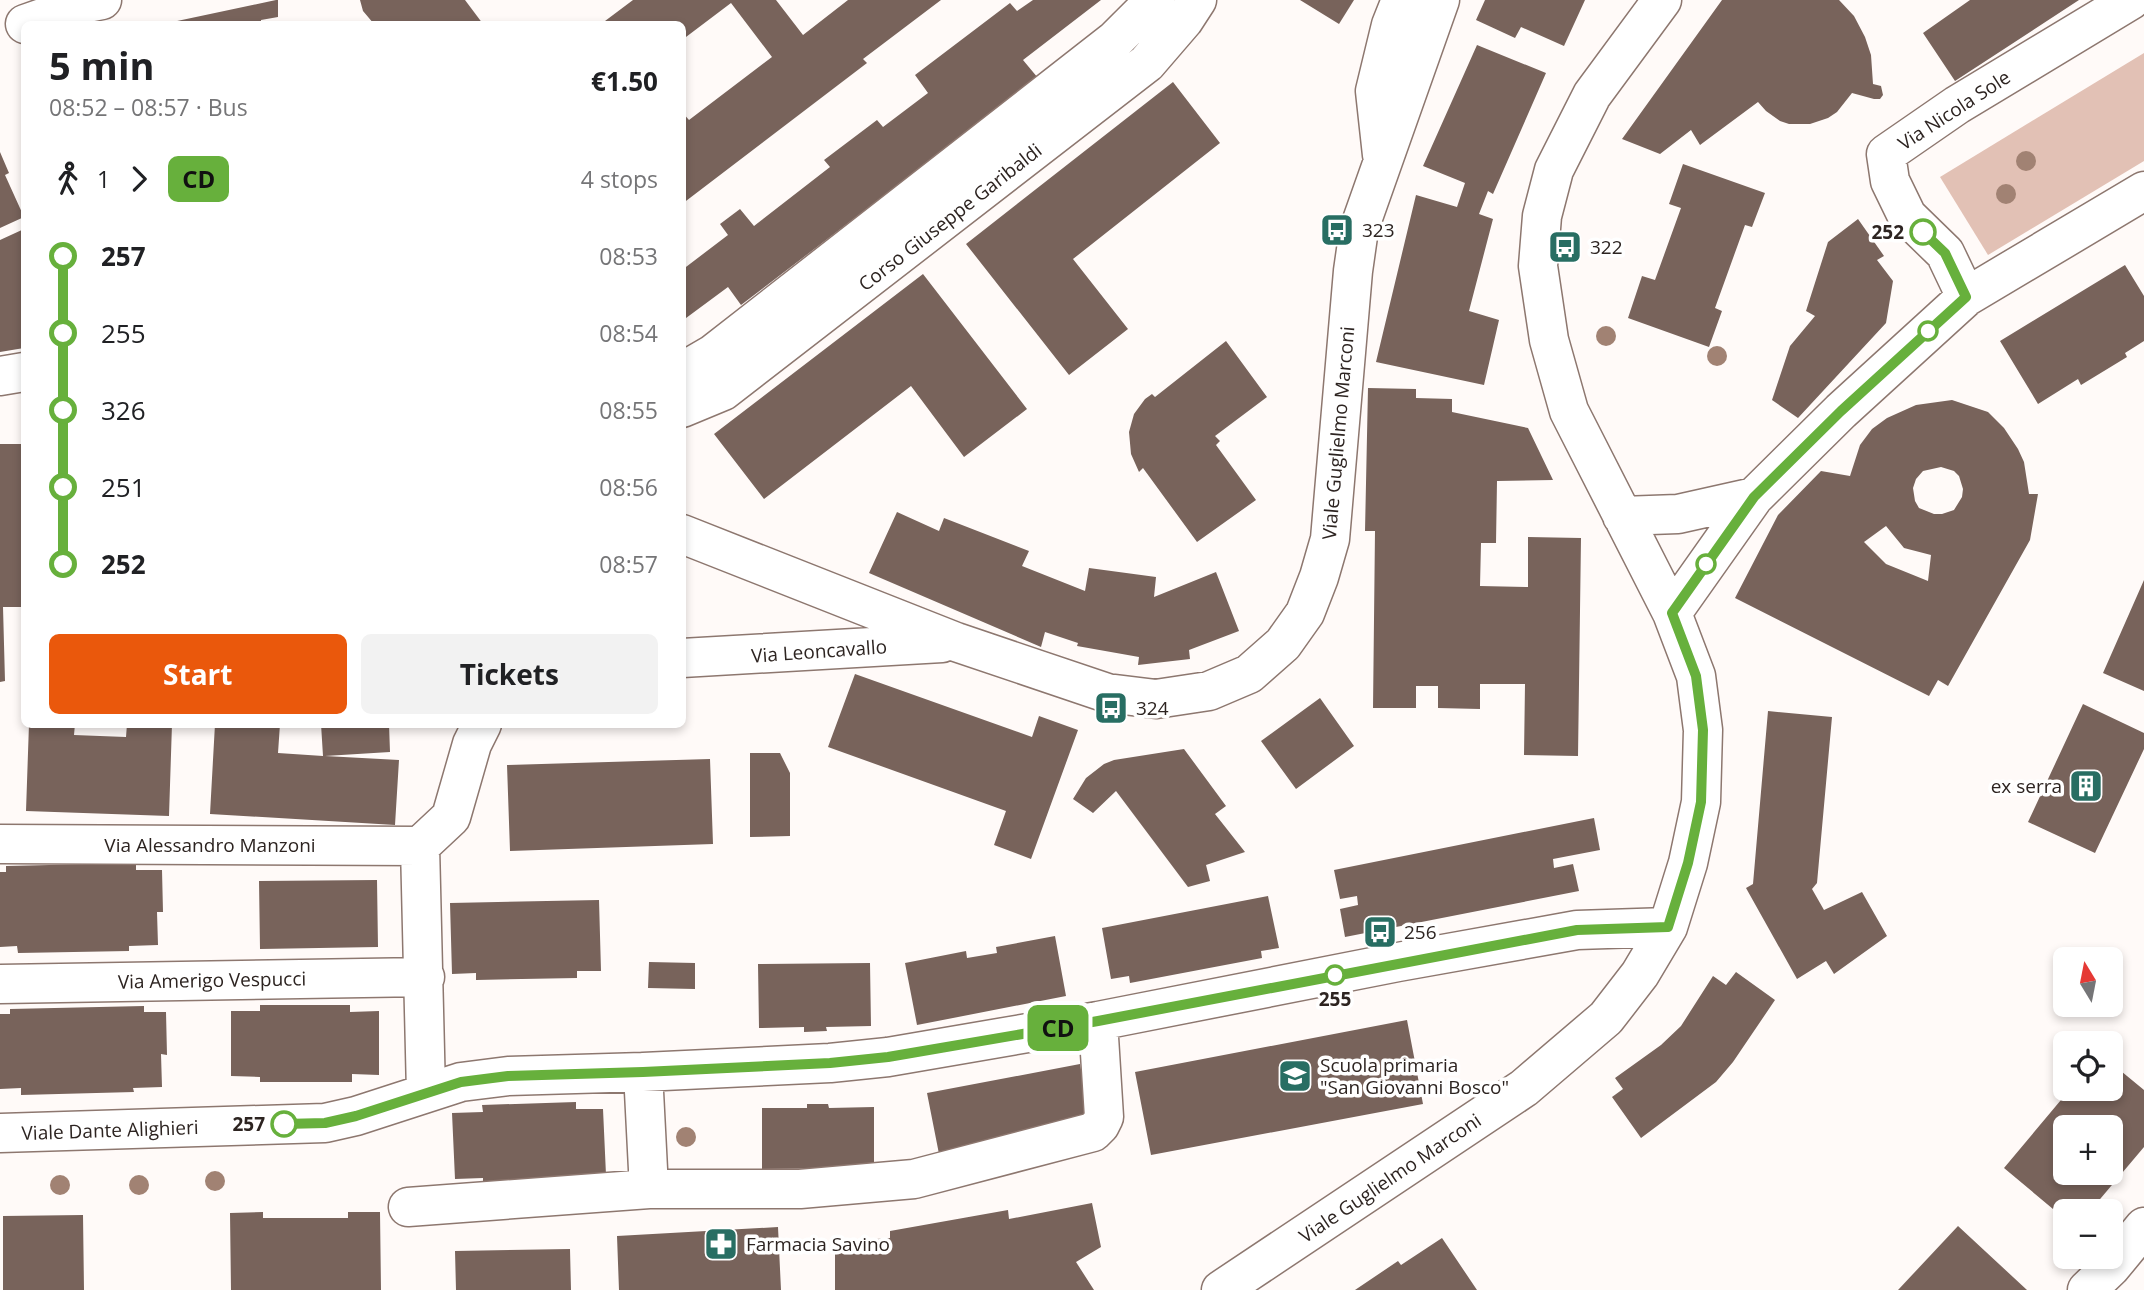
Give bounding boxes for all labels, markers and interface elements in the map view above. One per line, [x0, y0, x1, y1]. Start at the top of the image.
text: 5 min [49, 39, 154, 91]
text: €1.50 [591, 63, 658, 99]
street label: Via Nicola Sole [1893, 64, 2015, 156]
text: 08:52 – 08:57 · Bus [49, 91, 248, 123]
street label: Corso Giuseppe Garibaldi [853, 137, 1047, 297]
icon: walk [49, 160, 87, 198]
icon: forward [120, 160, 158, 198]
text: CD [182, 162, 215, 195]
text: 1 [97, 163, 110, 195]
text: 4 stops [581, 163, 658, 195]
bus stop icon: 323 [1318, 211, 1356, 249]
place label: 323 [1362, 217, 1395, 243]
place label: 252 [1871, 219, 1904, 245]
marker: 252 [1910, 219, 1936, 245]
bus stop icon: 322 [1546, 228, 1584, 266]
place label: 322 [1590, 234, 1623, 260]
text: 257 [101, 238, 146, 274]
text: 08:53 [599, 240, 658, 272]
text: 255 [101, 315, 146, 351]
text: 08:54 [599, 317, 658, 349]
unlabelled marker [1918, 321, 1938, 341]
street label: Viale Guglielmo Marconi [1316, 325, 1360, 541]
text: 326 [101, 392, 146, 428]
text: 08:55 [599, 394, 658, 426]
text: 251 [101, 469, 146, 505]
text: 08:56 [599, 471, 658, 503]
text: 252 [101, 546, 146, 582]
text: 08:57 [599, 548, 658, 580]
unlabelled marker [1696, 554, 1716, 574]
street label: Via Leoncavallo [750, 633, 888, 669]
button: Start [49, 634, 347, 714]
button: Tickets [361, 634, 658, 714]
bus stop icon: 324 [1092, 689, 1130, 727]
place label: 324 [1136, 695, 1169, 721]
building icon: ex serra [2067, 767, 2105, 805]
place label: ex serra [1991, 773, 2062, 799]
street label: Via Alessandro Manzoni [104, 832, 316, 858]
bus stop icon: 256 [1361, 913, 1399, 951]
place label: 256 [1404, 919, 1437, 945]
north arrow [2053, 947, 2123, 1017]
map controls [2053, 947, 2123, 1269]
street label: Via Amerigo Vespucci [118, 965, 306, 995]
marker: 255 [1325, 965, 1345, 985]
place label: 255 [1319, 986, 1351, 1012]
line badge: CD [1026, 1005, 1090, 1051]
text: CD [1041, 1011, 1075, 1044]
button: locate [2053, 1031, 2123, 1101]
place label: Scuola primaria "San Giovanni Bosco" [1320, 1052, 1509, 1100]
school or university icon: Scuola primaria "San Giovanni Bosco" [1276, 1057, 1314, 1095]
street label: Viale Guglielmo Marconi [1294, 1107, 1486, 1249]
place label: 257 [232, 1111, 265, 1137]
marker: 257 [271, 1111, 297, 1137]
street label: Viale Dante Alighieri [21, 1114, 199, 1146]
button: + [2053, 1115, 2123, 1185]
button: − [2053, 1199, 2123, 1269]
pharmacy icon: Farmacia Savino [702, 1225, 740, 1263]
place label: Farmacia Savino [746, 1231, 890, 1257]

